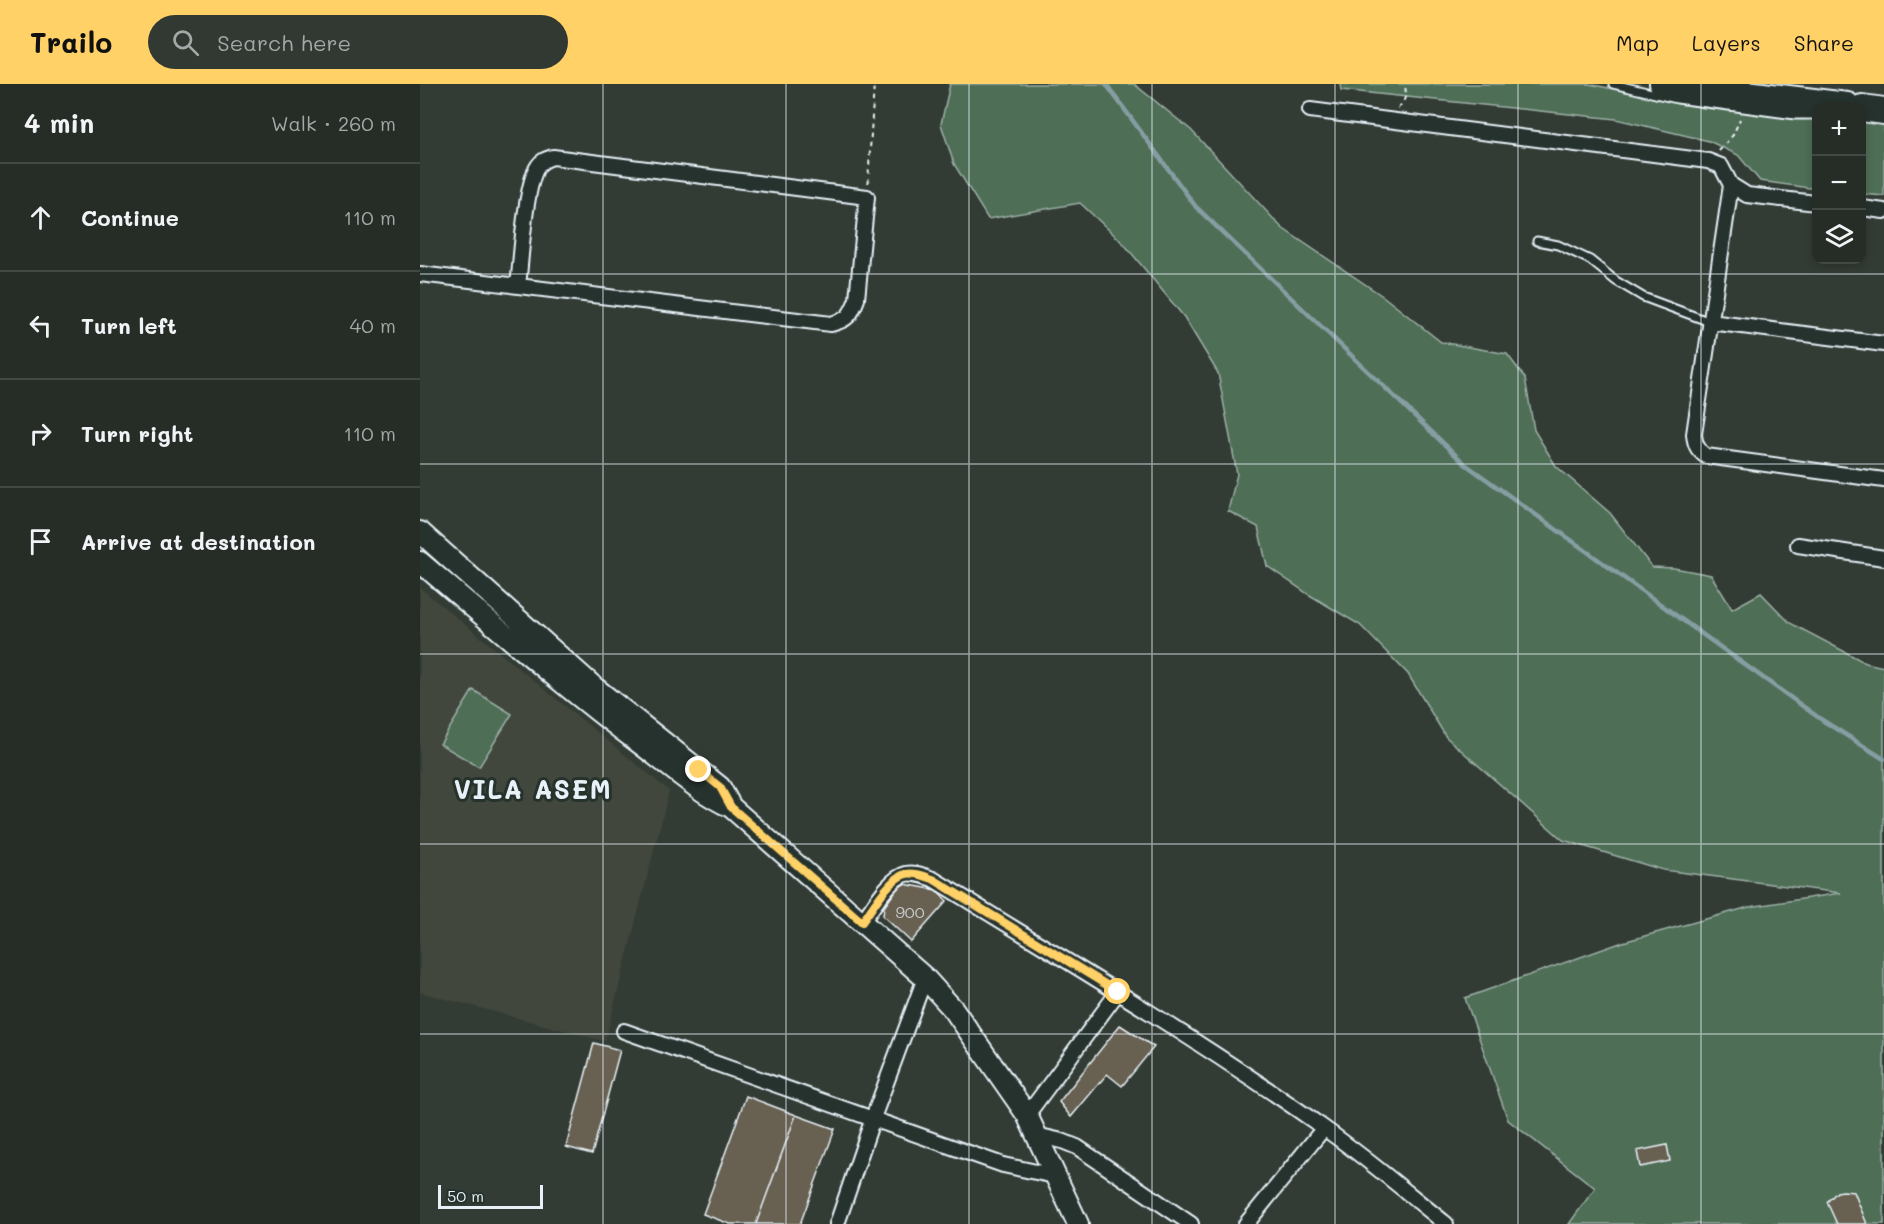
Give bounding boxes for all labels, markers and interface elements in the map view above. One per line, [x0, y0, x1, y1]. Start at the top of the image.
search box [148, 15, 568, 69]
text: Trailo [30, 24, 112, 60]
icon: search [169, 26, 202, 59]
text: Search here [217, 28, 351, 57]
text: Map [1616, 29, 1659, 56]
text: Layers [1692, 29, 1761, 56]
text: Share [1794, 29, 1854, 56]
map controls [1812, 102, 1866, 264]
button: + [1812, 102, 1866, 156]
text: 4 min [24, 106, 94, 140]
text: Walk · 260 m [271, 110, 396, 136]
button: − [1812, 156, 1866, 210]
icon: ahead [24, 201, 57, 234]
text: Continue [81, 203, 179, 232]
text: 110 m [343, 204, 396, 230]
button: layers [1812, 210, 1866, 264]
icon: left [24, 309, 57, 342]
text: Turn left [81, 311, 177, 340]
text: 40 m [350, 312, 396, 338]
icon: right [24, 417, 57, 450]
text: Turn right [81, 419, 193, 448]
text: 110 m [343, 420, 396, 446]
icon: arrive [24, 525, 57, 558]
text: Arrive at destination [81, 527, 316, 556]
route end [685, 756, 711, 782]
district label: VILA ASEM [454, 772, 612, 806]
house number: 900 [895, 901, 925, 922]
route start [1104, 978, 1130, 1004]
scale bar [438, 1182, 543, 1210]
text: 50 m [447, 1185, 484, 1206]

